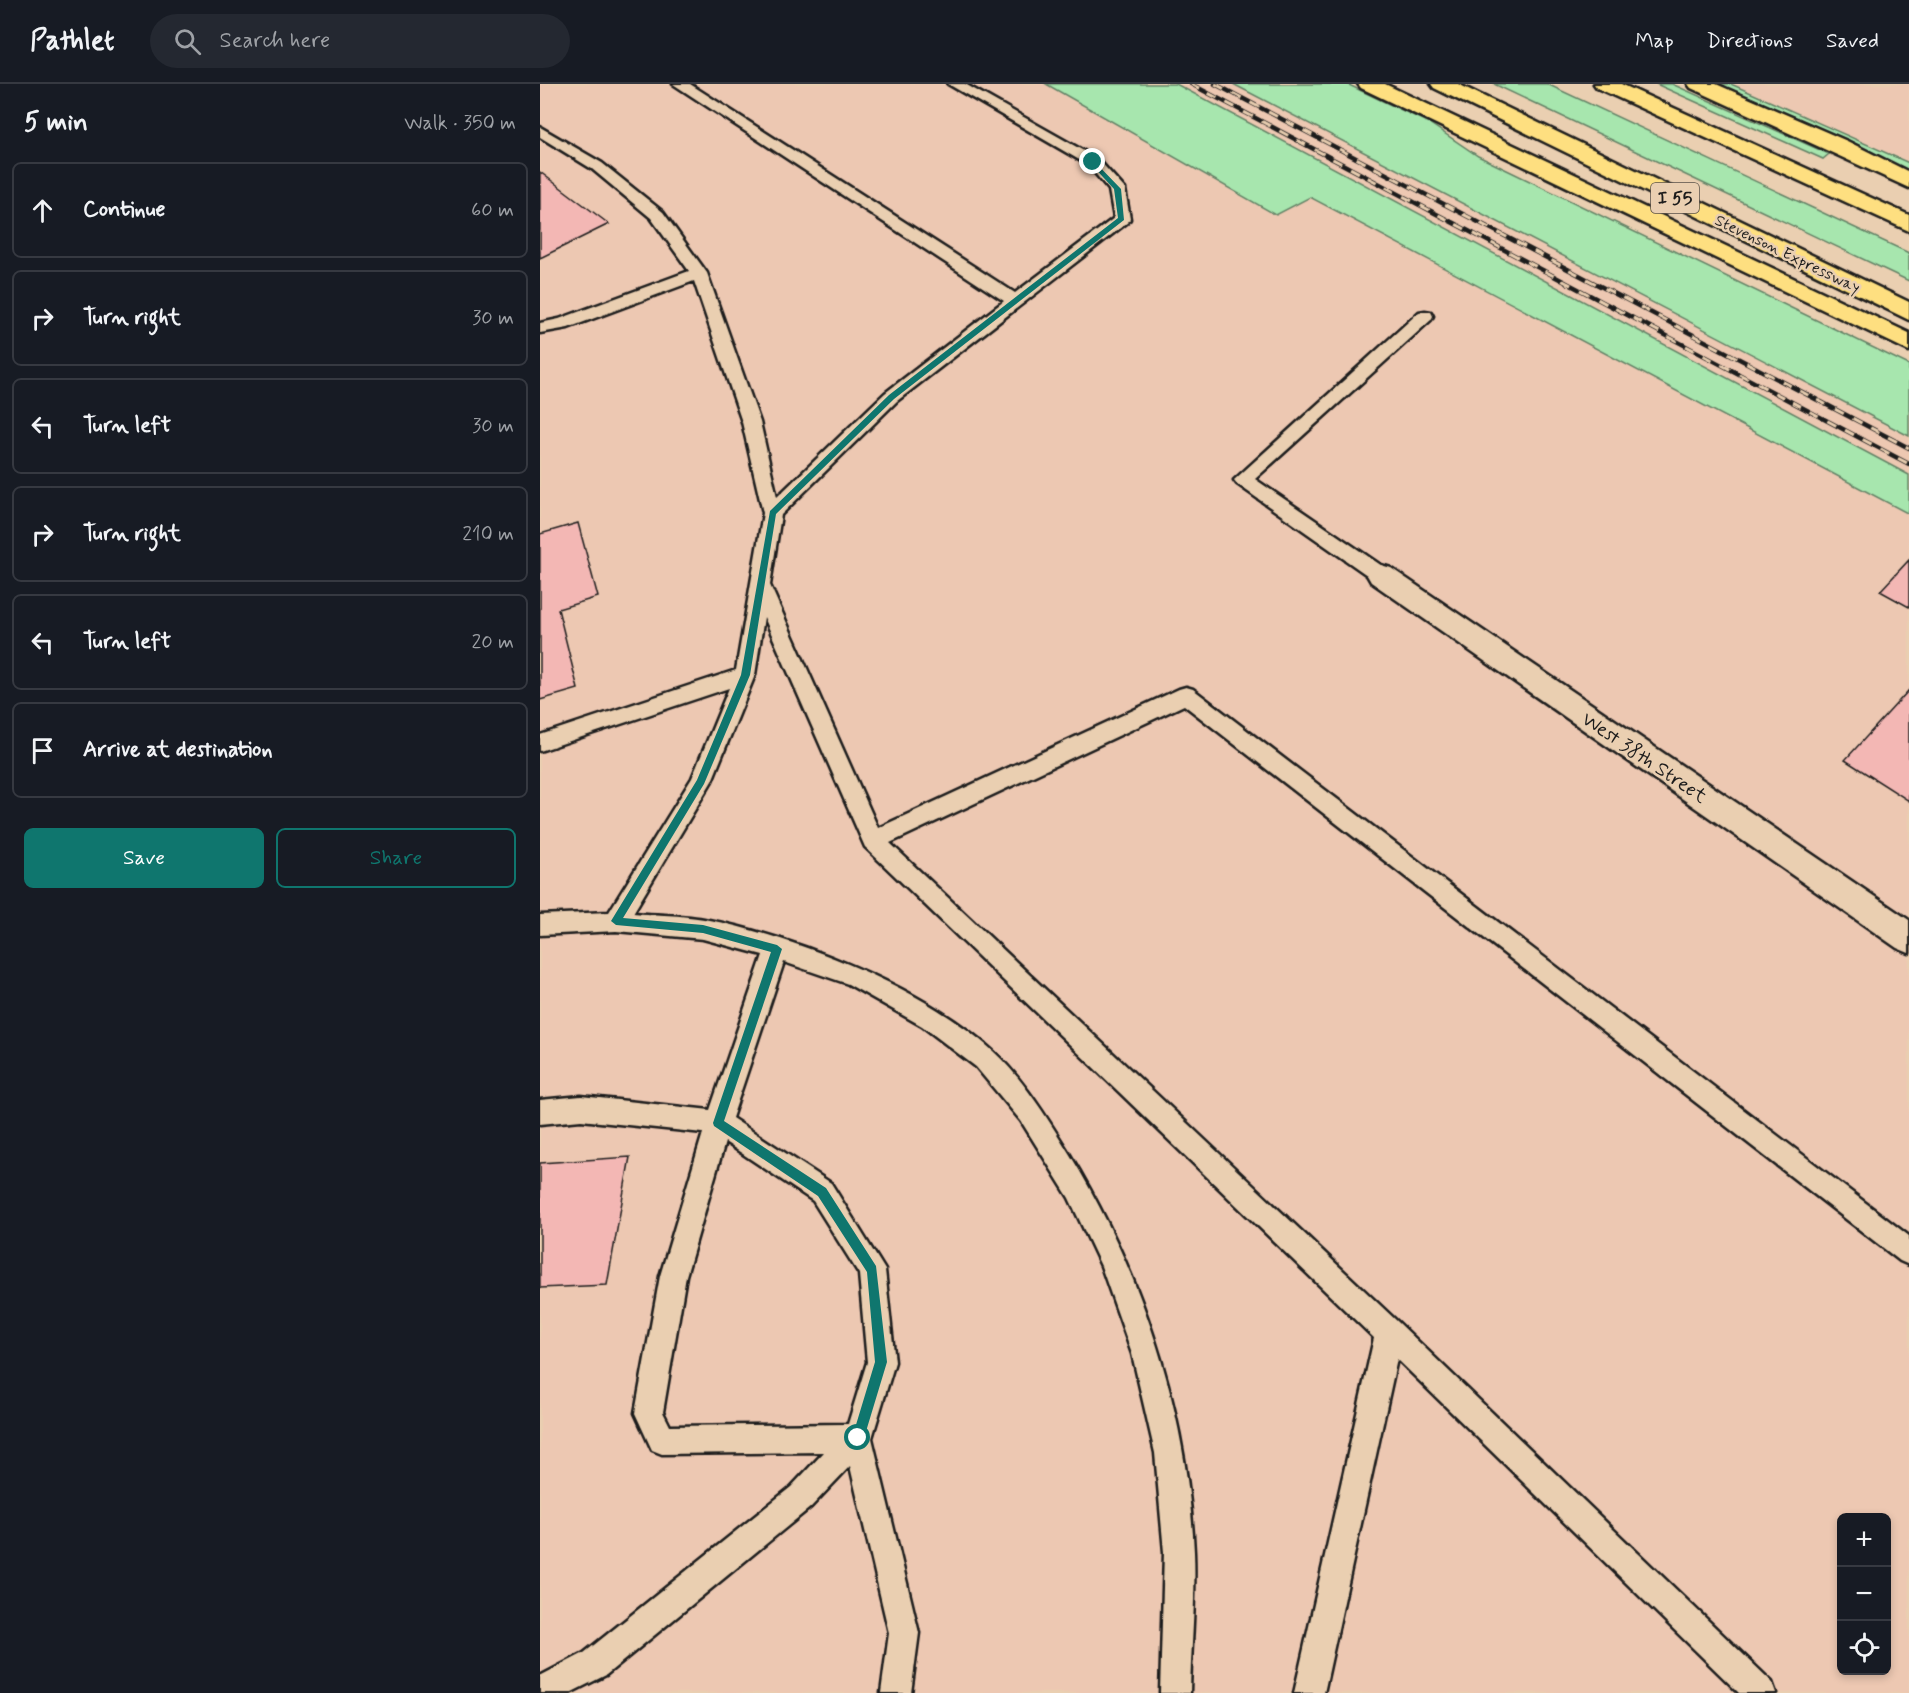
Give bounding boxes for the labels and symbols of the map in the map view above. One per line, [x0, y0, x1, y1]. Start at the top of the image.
route end [1079, 148, 1105, 174]
road number: I 55 [1651, 183, 1699, 213]
street label: Stevenson Expressway [1711, 210, 1863, 299]
street label: West 38th Street [1576, 706, 1712, 810]
route start [844, 1424, 870, 1450]

